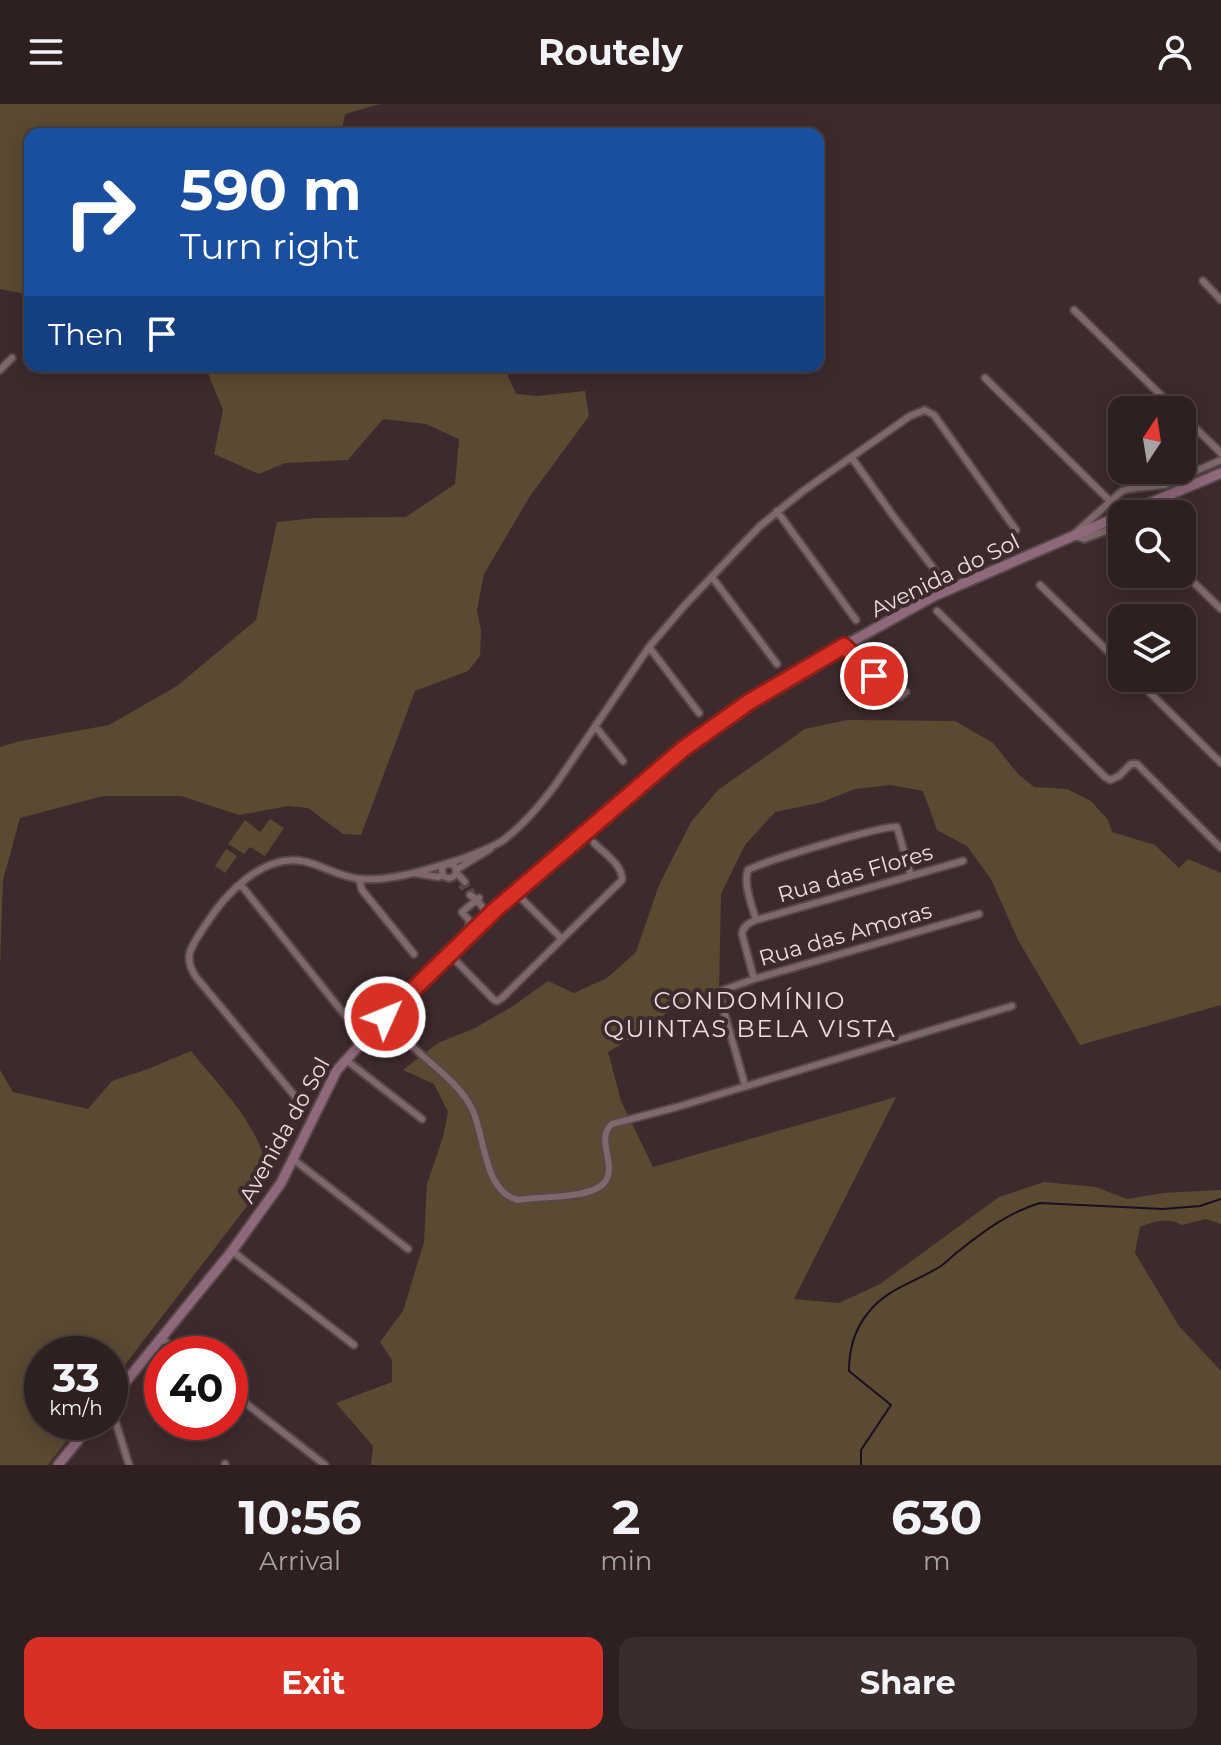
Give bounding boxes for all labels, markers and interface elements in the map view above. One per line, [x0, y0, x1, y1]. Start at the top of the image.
icon: menu [24, 30, 68, 74]
text: Routely [538, 30, 683, 74]
icon: person [1153, 30, 1197, 74]
text: 590 m [180, 156, 362, 224]
icon: right [48, 160, 152, 264]
text: Turn right [180, 224, 360, 268]
icon: arrive [140, 312, 184, 356]
text: Then [48, 316, 124, 353]
north arrow [1108, 396, 1196, 484]
map controls [1108, 396, 1196, 692]
button: search [1108, 500, 1196, 588]
street label: Avenida do Sol [866, 528, 1024, 623]
button: layers [1108, 604, 1196, 692]
pin [840, 642, 908, 710]
icon: arrive [852, 654, 896, 698]
street label: Rua das Flores [774, 838, 936, 909]
street label: Rua das Amoras [756, 897, 935, 972]
position arrow [343, 975, 427, 1059]
district label: CONDOMÍNIO QUINTAS BELA VISTA [603, 986, 897, 1043]
street label: Avenida do Sol [233, 1053, 336, 1208]
speed limit sign: 40 [144, 1336, 248, 1440]
text: 33 [52, 1353, 100, 1402]
text: km/h [49, 1396, 103, 1420]
text: 10:56 [239, 1488, 362, 1546]
text: 2 [612, 1488, 640, 1546]
text: 630 [891, 1488, 982, 1546]
text: Arrival [259, 1545, 341, 1577]
text: min [600, 1545, 652, 1577]
text: m [923, 1545, 950, 1577]
button: Exit [24, 1637, 603, 1729]
button: Share [619, 1637, 1197, 1729]

